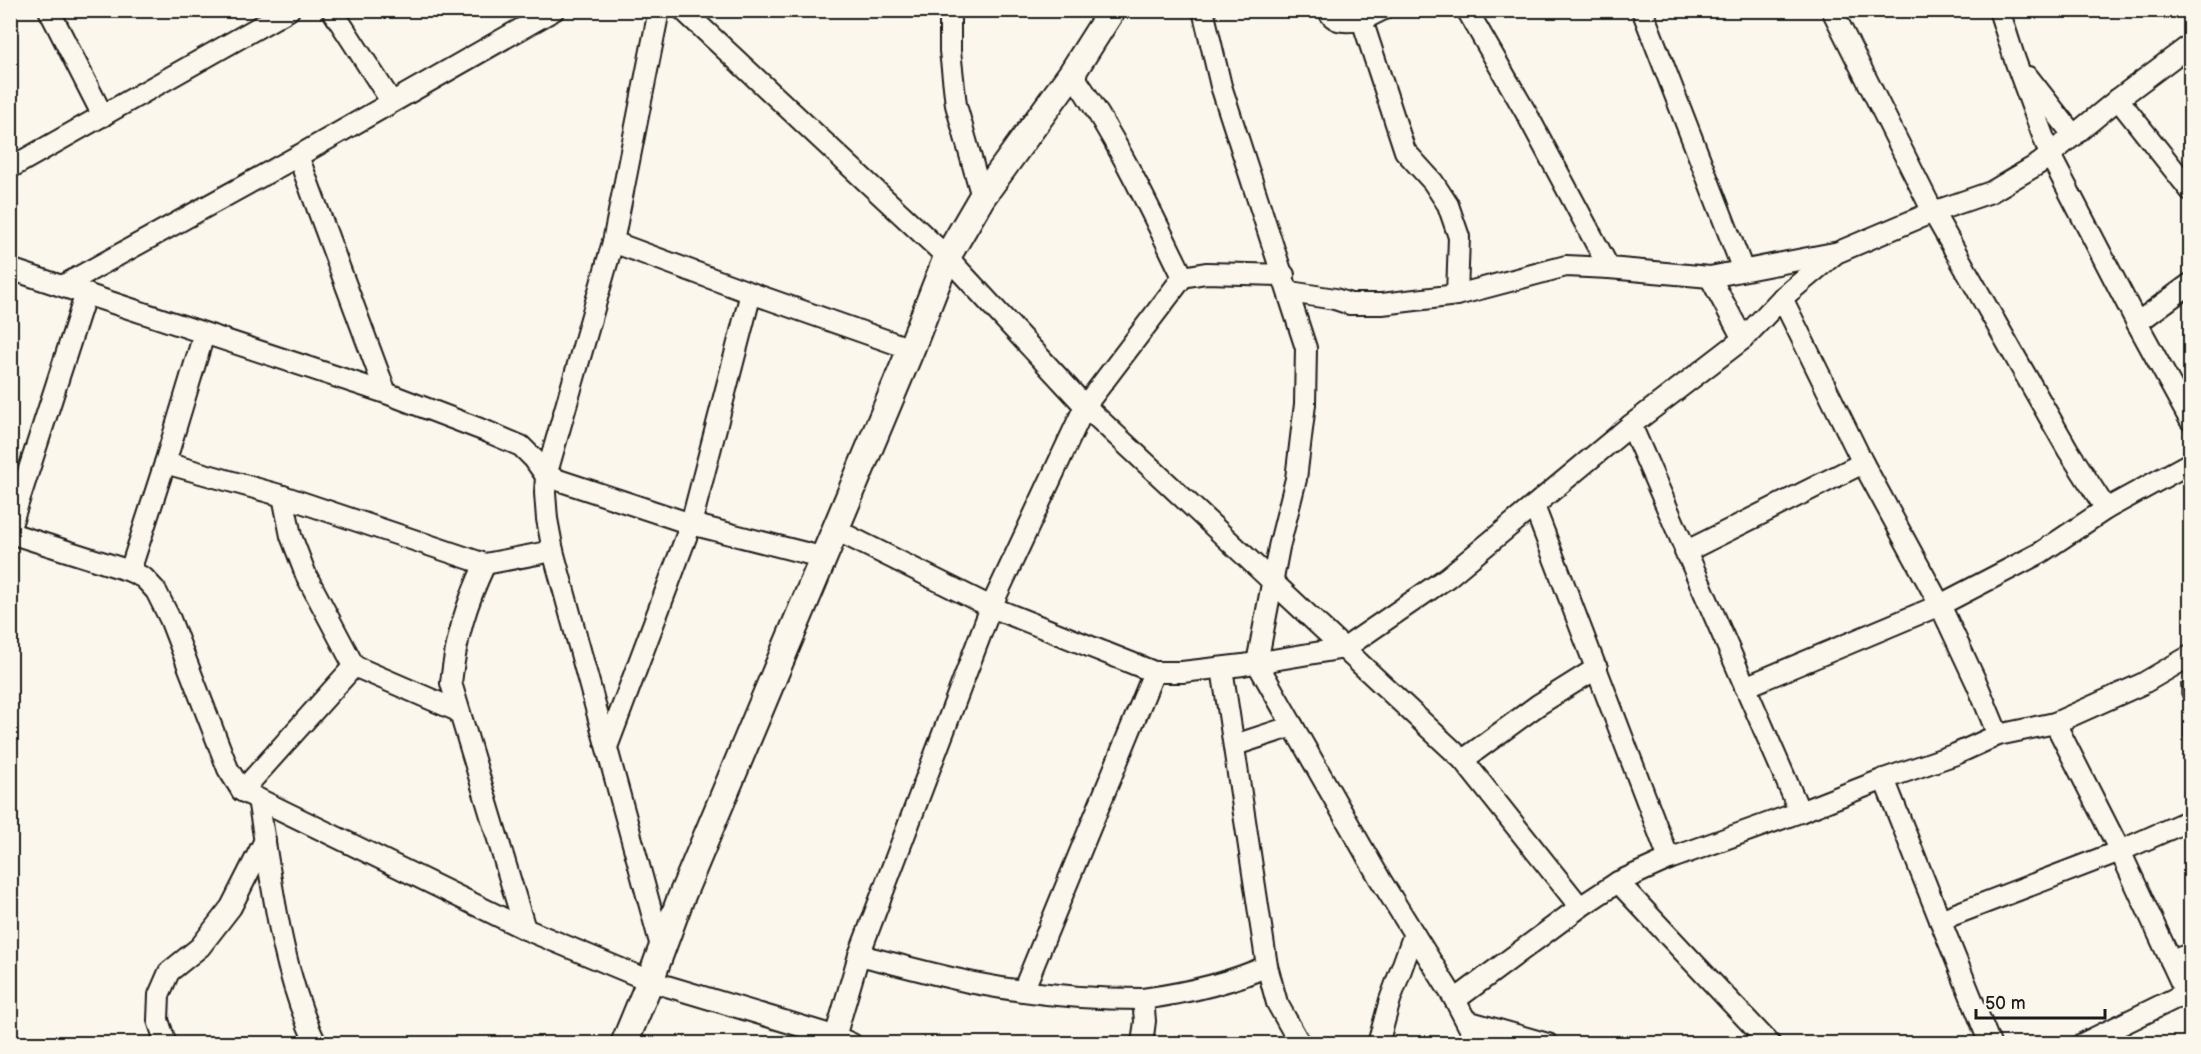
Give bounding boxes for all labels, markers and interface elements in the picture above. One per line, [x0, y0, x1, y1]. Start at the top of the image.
scale bar [1976, 982, 2105, 1020]
text: 50 m [1985, 993, 2026, 1014]

